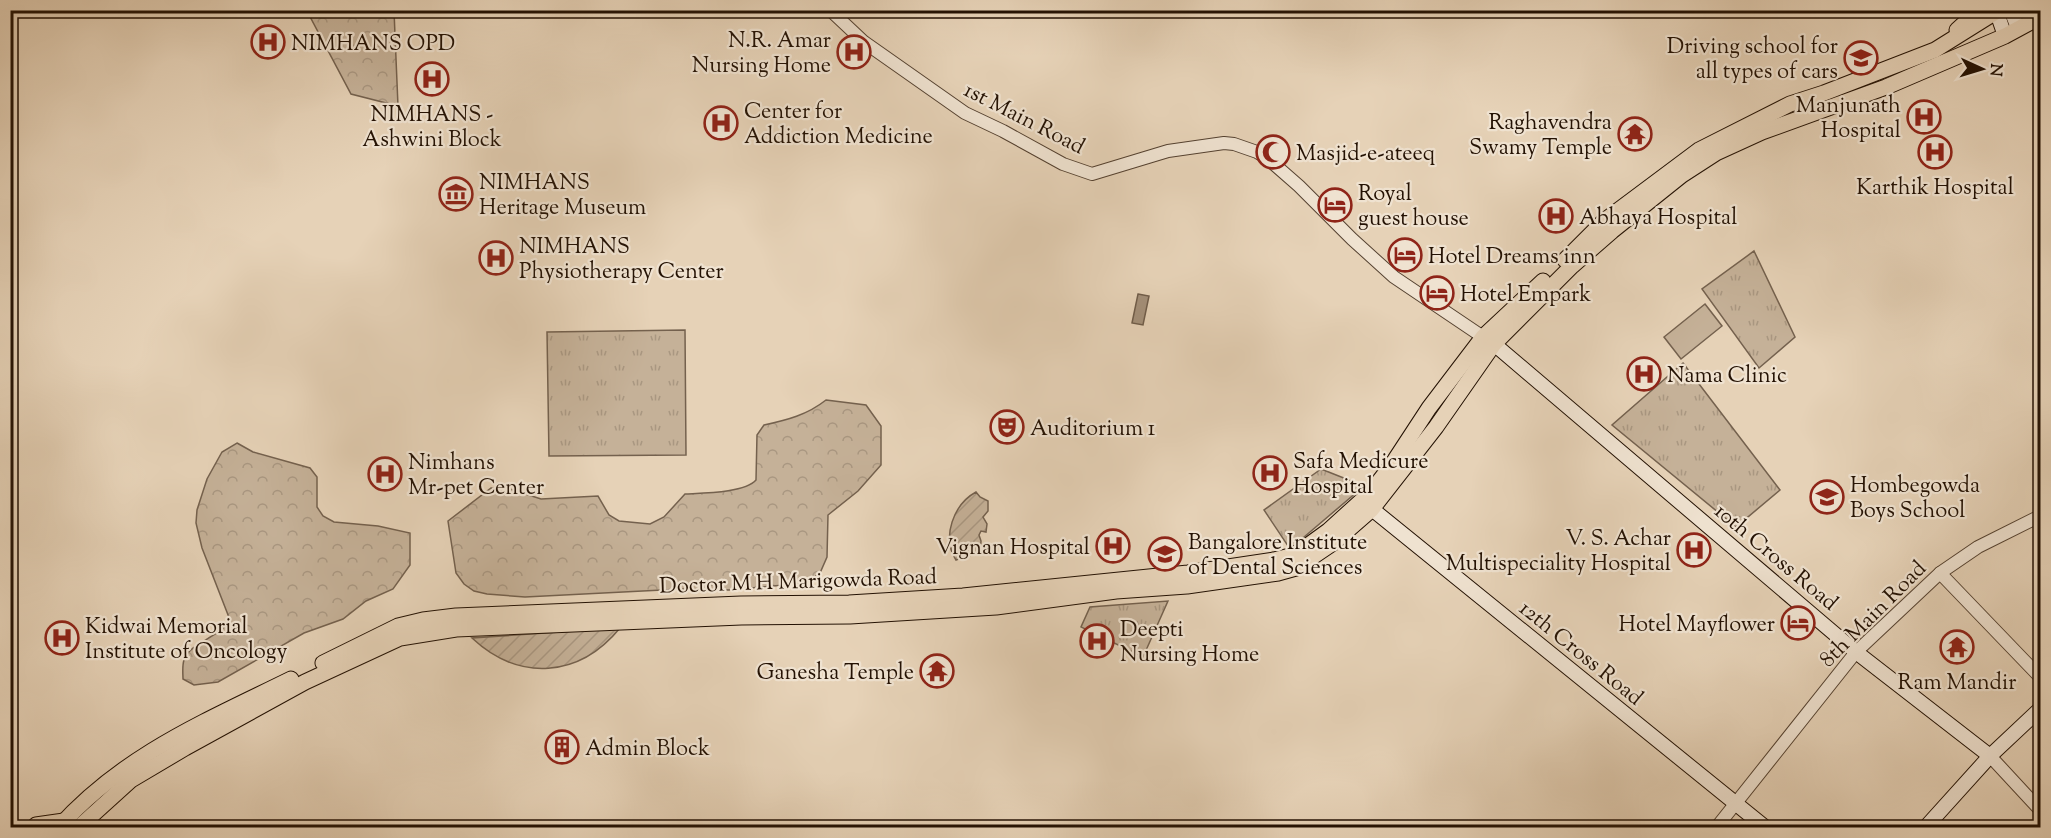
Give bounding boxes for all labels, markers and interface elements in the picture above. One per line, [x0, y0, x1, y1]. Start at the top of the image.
hospital icon: NIMHANS OPD [250, 24, 286, 60]
place label: N.R. Amar Nursing Home [692, 26, 831, 83]
place label: NIMHANS OPD [291, 29, 455, 61]
place label: Driving school for all types of cars [1667, 32, 1838, 89]
hospital icon: N.R. Amar Nursing Home [836, 34, 872, 70]
north arrow [1952, 39, 2012, 99]
school or university icon: Driving school for all types of cars [1843, 40, 1879, 76]
hospital icon: NIMHANS - Ashwini Block [414, 61, 450, 97]
text: N [1983, 63, 2006, 77]
street label: 1st Main Road [958, 75, 1090, 164]
place label: Manjunath Hospital [1796, 91, 1901, 148]
place label: Center for Addiction Medicine [744, 97, 933, 154]
hospital icon: Manjunath Hospital [1906, 99, 1942, 135]
place label: NIMHANS - Ashwini Block [362, 100, 502, 157]
hospital icon: Center for Addiction Medicine [703, 105, 739, 141]
place label: Raghavendra Swamy Temple [1469, 108, 1612, 165]
temple icon: Raghavendra Swamy Temple [1617, 116, 1653, 152]
mosque icon: Masjid-e-ateeq [1255, 134, 1291, 170]
hospital icon: Karthik Hospital [1917, 134, 1953, 170]
place label: Masjid-e-ateeq [1296, 139, 1436, 171]
place label: NIMHANS Heritage Museum [479, 168, 646, 225]
place label: Karthik Hospital [1856, 173, 2014, 205]
museum icon: NIMHANS Heritage Museum [438, 176, 474, 212]
place label: Royal guest house [1358, 179, 1469, 236]
hotel icon: Royal guest house [1317, 187, 1353, 223]
hospital icon: Abhaya Hospital [1538, 198, 1574, 234]
place label: Abhaya Hospital [1579, 203, 1737, 235]
place label: NIMHANS Physiotherapy Center [519, 232, 724, 289]
hotel icon: Hotel Dreams inn [1387, 237, 1423, 273]
hospital icon: NIMHANS Physiotherapy Center [478, 240, 514, 276]
place label: Hotel Dreams inn [1428, 242, 1596, 274]
hotel icon: Hotel Empark [1419, 275, 1455, 311]
place label: Hotel Empark [1460, 280, 1591, 312]
hospital icon: Nama Clinic [1626, 356, 1662, 392]
place label: Nama Clinic [1667, 361, 1787, 393]
theatre icon: Auditorium 1 [989, 409, 1025, 445]
place label: Auditorium 1 [1030, 414, 1156, 446]
place label: Safa Medicure Hospital [1293, 447, 1429, 504]
place label: Nimhans Mr-pet Center [408, 448, 544, 505]
hospital icon: Safa Medicure Hospital [1252, 455, 1288, 491]
hospital icon: Nimhans Mr-pet Center [367, 456, 403, 492]
place label: Hombegowda Boys School [1850, 471, 1980, 528]
school or university icon: Hombegowda Boys School [1809, 479, 1845, 515]
street label: 10th Cross Road [1706, 497, 1844, 620]
place label: V. S. Achar Multispeciality Hospital [1446, 524, 1671, 581]
hospital icon: Vignan Hospital [1095, 528, 1131, 564]
place label: Bangalore Institute of Dental Sciences [1188, 528, 1367, 585]
hospital icon: V. S. Achar Multispeciality Hospital [1676, 532, 1712, 568]
place label: Vignan Hospital [936, 533, 1090, 565]
school or university icon: Bangalore Institute of Dental Sciences [1147, 536, 1183, 572]
street label: 8th Main Road [1813, 554, 1935, 676]
street label: Doctor M H Marigowda Road [659, 562, 937, 604]
street label: 12th Cross Road [1511, 594, 1649, 715]
hotel icon: Hotel Mayflower [1780, 605, 1816, 641]
place label: Hotel Mayflower [1619, 610, 1775, 642]
place label: Kidwai Memorial Institute of Oncology [85, 612, 288, 669]
place label: Deepti Nursing Home [1120, 615, 1259, 672]
hospital icon: Kidwai Memorial Institute of Oncology [44, 620, 80, 656]
hospital icon: Deepti Nursing Home [1079, 623, 1115, 659]
temple icon: Ram Mandir [1939, 629, 1975, 665]
temple icon: Ganesha Temple [919, 653, 955, 689]
place label: Ganesha Temple [756, 658, 914, 690]
place label: Ram Mandir [1898, 668, 2016, 700]
building icon: Admin Block [544, 729, 580, 765]
place label: Admin Block [585, 734, 710, 766]

